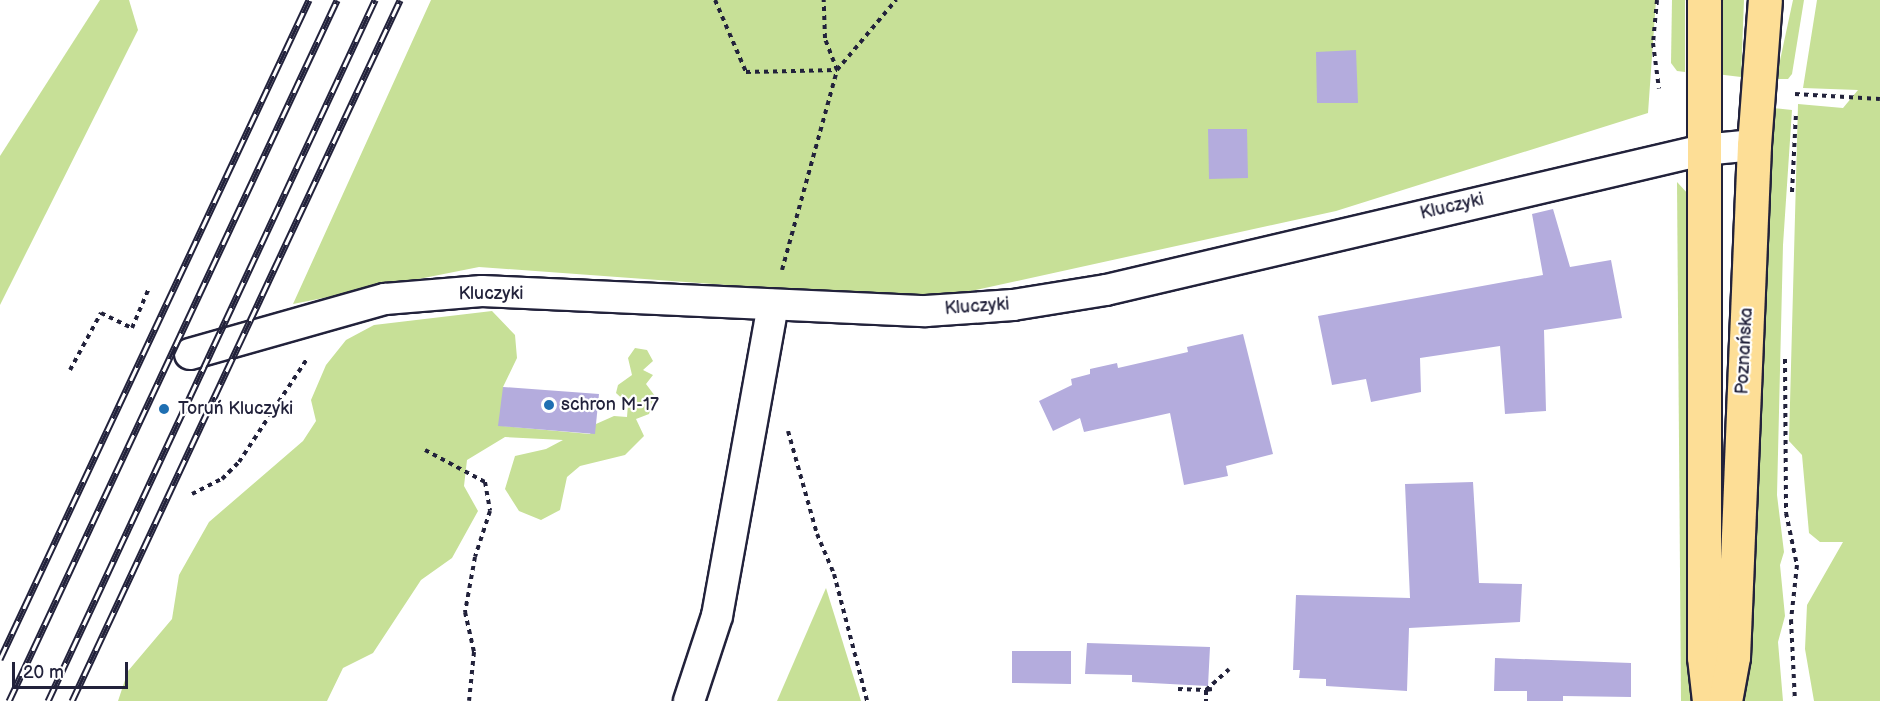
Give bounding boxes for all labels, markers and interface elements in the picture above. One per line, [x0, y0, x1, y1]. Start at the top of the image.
street label: Kluczyki [1418, 189, 1486, 225]
street label: Kluczyki [459, 283, 523, 305]
street label: Kluczyki [944, 294, 1010, 320]
street label: Poznańska [1732, 307, 1758, 395]
place label: schron M-17 [561, 394, 659, 416]
place label: Toruń Kluczyki [178, 398, 293, 420]
marker: schron M-17 [542, 398, 556, 412]
marker: Toruń Kluczyki [155, 400, 173, 418]
scale bar [15, 650, 130, 688]
text: 20 m [23, 662, 64, 683]

